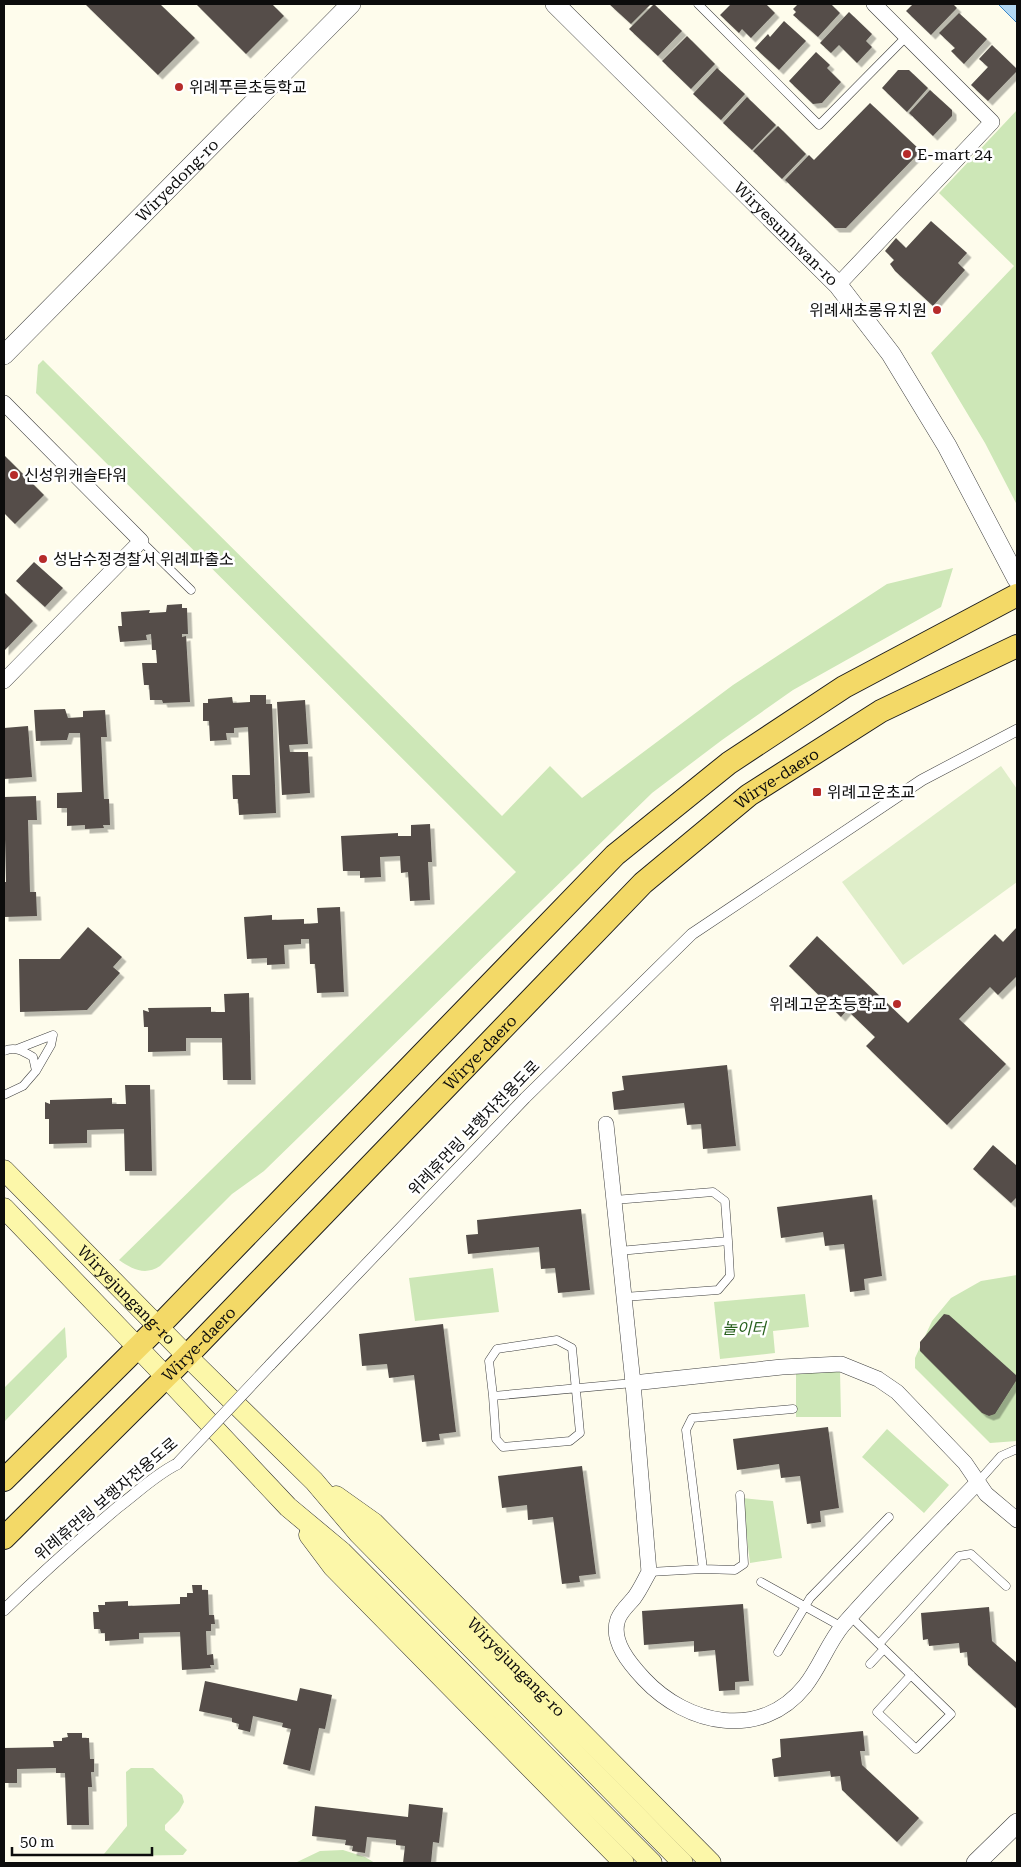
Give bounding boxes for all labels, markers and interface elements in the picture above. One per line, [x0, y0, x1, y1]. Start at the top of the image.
place label: 위례푸른초등학교 [189, 78, 307, 97]
marker: 위례푸른초등학교 [173, 81, 185, 93]
street label: Wiryedong-ro [132, 134, 222, 226]
place label: E-mart 24 [917, 145, 992, 164]
marker: E-mart 24 [901, 148, 913, 160]
street label: Wiryesunhwan-ro [730, 178, 843, 290]
place label: 위례새초롱유치원 [809, 301, 927, 320]
marker: 위례새초롱유치원 [931, 304, 943, 316]
place label: 신성위캐슬타워 [24, 466, 127, 485]
marker: 신성위캐슬타워 [8, 469, 20, 481]
place label: 성남수정경찰서 위례파출소 [53, 550, 234, 569]
marker: 성남수정경찰서 위례파출소 [37, 553, 49, 565]
street label: Wirye-daero [730, 744, 822, 813]
place label: 위례고운초교 [827, 783, 915, 802]
marker: 위례고운초교 [811, 786, 823, 798]
place label: 위례고운초등학교 [769, 995, 887, 1014]
marker: 위례고운초등학교 [891, 998, 903, 1010]
street label: Wirye-daero [439, 1011, 520, 1094]
street label: 위례휴먼링 보행자전용도로 [404, 1056, 544, 1200]
street label: Wiryejungang-ro [74, 1241, 180, 1348]
street label: Wirye-daero [158, 1302, 239, 1385]
park label: 놀이터 [722, 1319, 768, 1338]
street label: 위례휴먼링 보행자전용도로 [31, 1433, 182, 1564]
street label: Wiryejungang-ro [463, 1613, 570, 1720]
scale bar [12, 1824, 152, 1856]
text: 50 m [20, 1833, 55, 1851]

